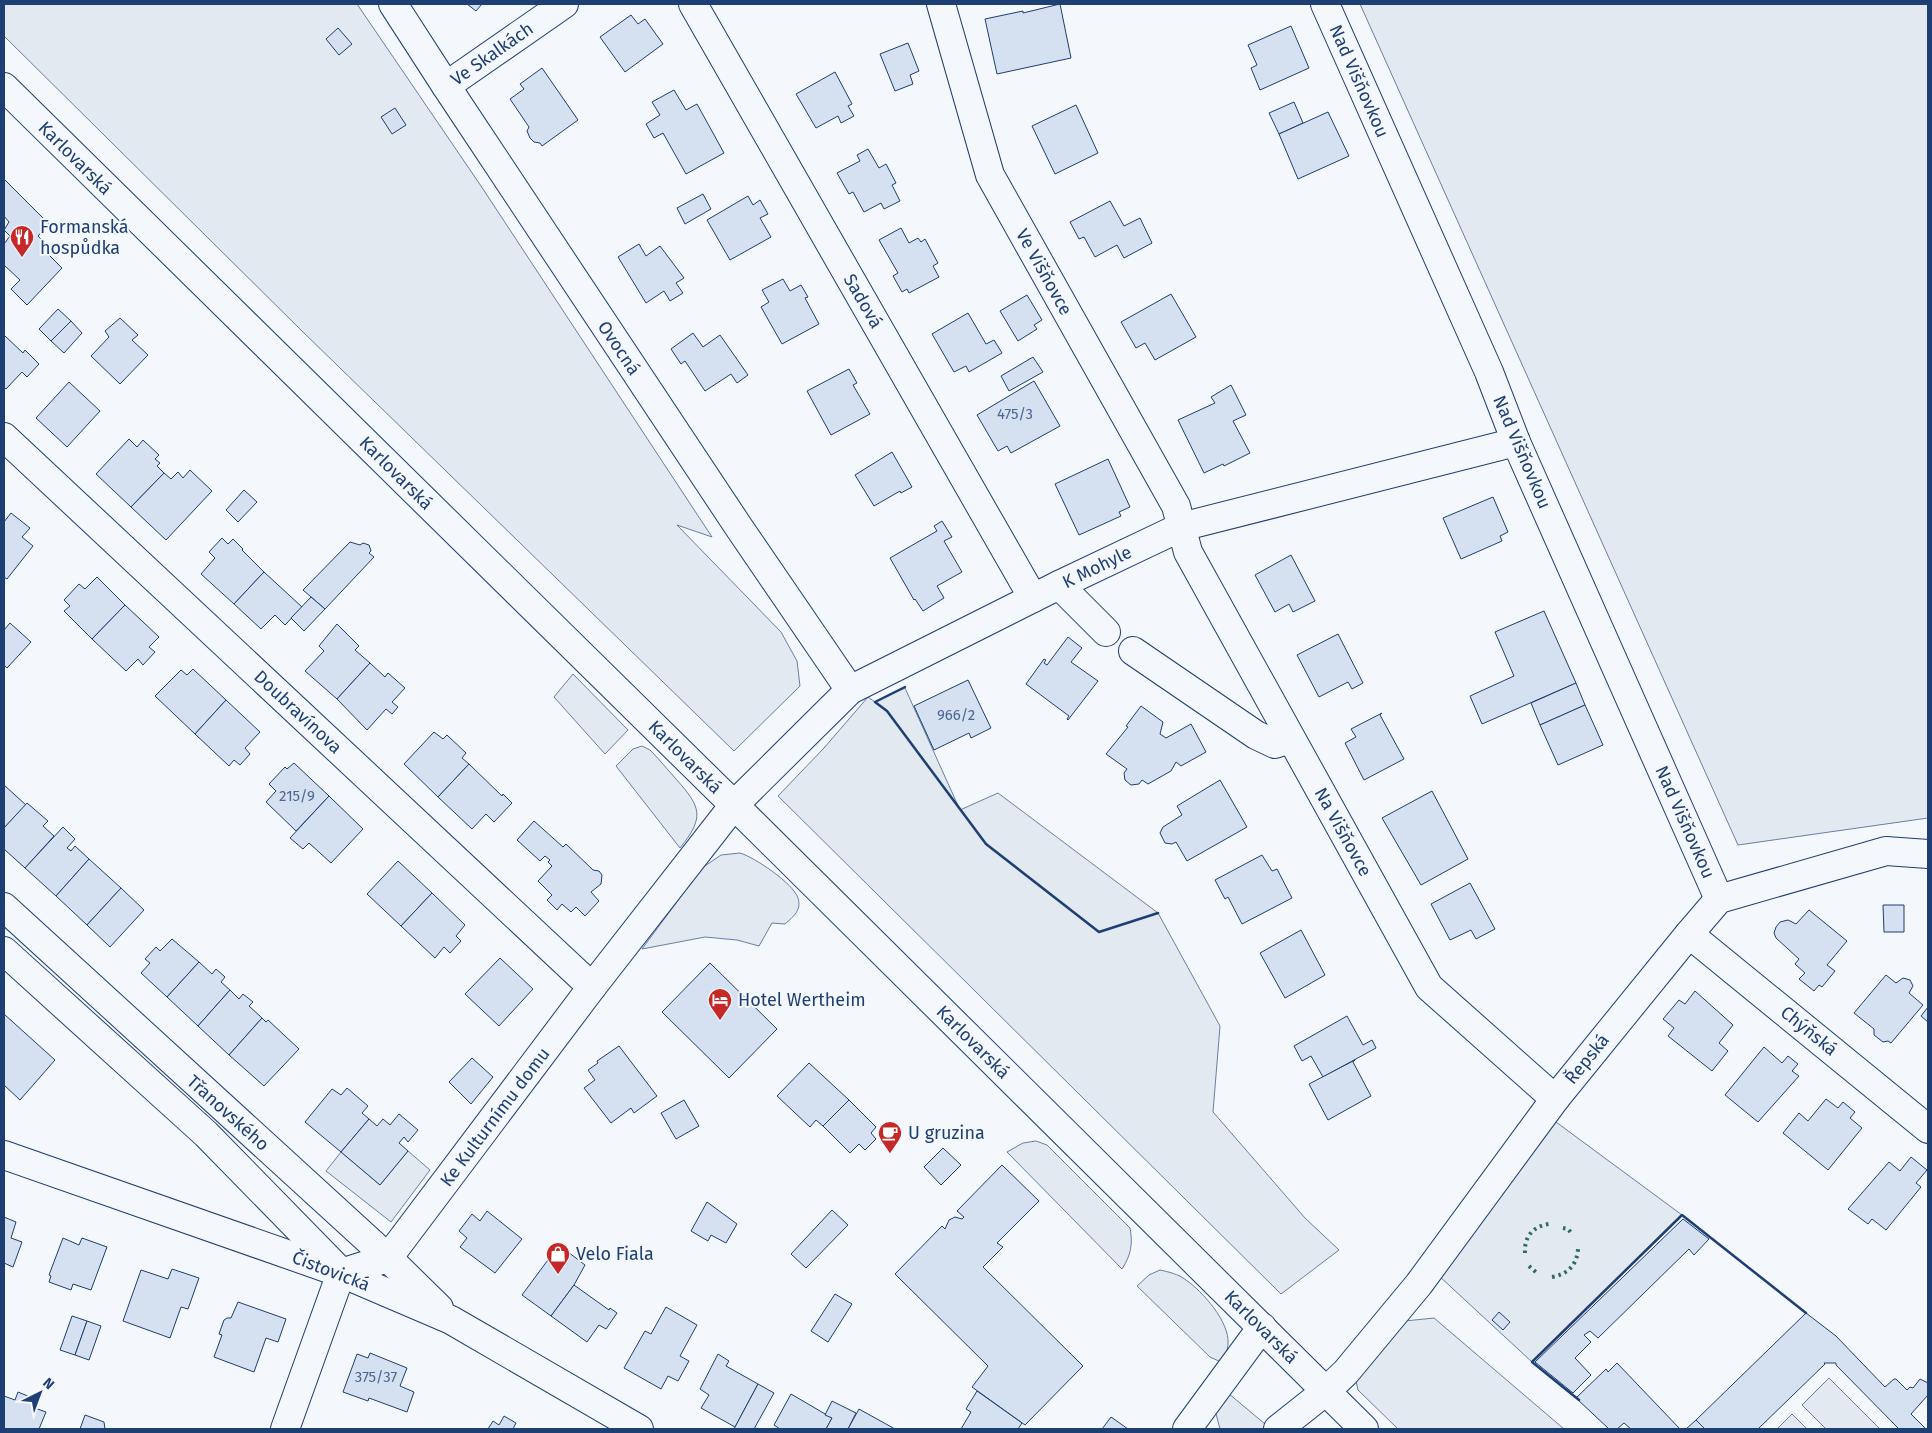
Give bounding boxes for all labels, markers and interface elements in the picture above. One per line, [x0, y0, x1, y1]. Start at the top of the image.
street label: Ve Skalkách [447, 18, 537, 90]
street label: Nad Višňovkou [1324, 21, 1394, 141]
street label: Karlovarská [34, 117, 116, 199]
place label: Formanská hospůdka [40, 216, 129, 259]
restaurant icon: Formanská hospůdka [9, 224, 35, 258]
street label: Ve Višňovce [1011, 225, 1077, 319]
street label: Sadová [839, 270, 887, 332]
street label: Ovocná [593, 317, 645, 379]
street label: Nad Višňovkou [1488, 392, 1556, 512]
house number: 475/3 [997, 405, 1033, 423]
street label: Karlovarská [355, 432, 437, 514]
street label: K Mohyle [1059, 541, 1135, 593]
street label: Doubravínova [249, 666, 347, 758]
house number: 966/2 [937, 706, 975, 724]
street label: Karlovarská [644, 716, 726, 798]
street label: Nad Višňovkou [1650, 762, 1720, 882]
street label: Na Višňovce [1310, 784, 1376, 880]
house number: 215/9 [279, 787, 315, 805]
hotel icon: Hotel Wertheim [707, 987, 733, 1021]
place label: Hotel Wertheim [738, 989, 866, 1011]
street label: Karlovarská [932, 1001, 1014, 1083]
street label: Chýňská [1776, 1001, 1842, 1061]
street label: Řepská [1560, 1029, 1614, 1089]
street label: Ke Kulturnímu domu [436, 1043, 554, 1191]
street label: Třanovského [182, 1070, 274, 1156]
cafe icon: U gruzina [877, 1120, 903, 1154]
place label: U gruzina [908, 1122, 985, 1144]
shop icon: Velo Fiala [545, 1241, 571, 1275]
place label: Velo Fiala [576, 1243, 654, 1265]
street label: Čistovická [289, 1246, 373, 1296]
street label: Karlovarská [1220, 1286, 1302, 1368]
north arrow [15, 1368, 65, 1418]
house number: 375/37 [355, 1368, 398, 1386]
text: N [39, 1374, 58, 1393]

